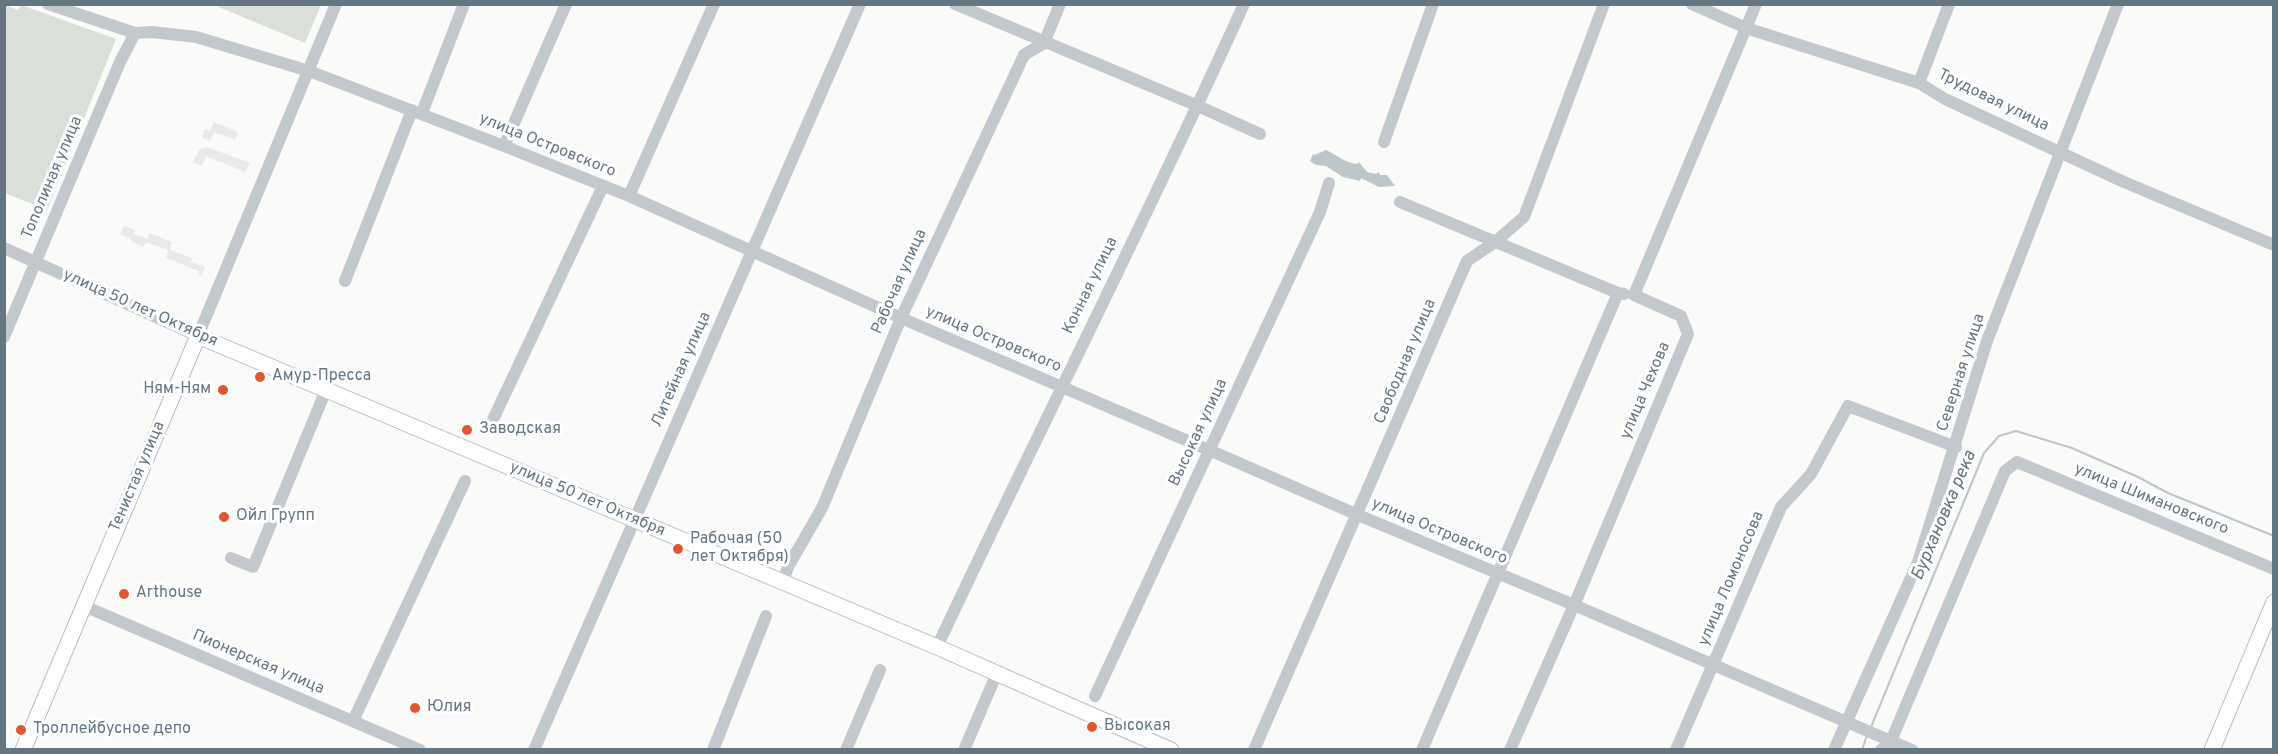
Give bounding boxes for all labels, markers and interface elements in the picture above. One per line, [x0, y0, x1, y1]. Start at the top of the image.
street label: Трудовая улица [1934, 66, 2052, 136]
street label: улица Островского [476, 110, 618, 182]
street label: Тополиная улица [18, 114, 88, 242]
street label: Рабочая улица [868, 227, 932, 337]
street label: Конная улица [1059, 234, 1123, 338]
street label: улица 50 лет Октября [60, 266, 220, 352]
street label: Свободная улица [1371, 297, 1441, 427]
street label: улица Островского [922, 303, 1064, 377]
street label: Литейная улица [648, 309, 716, 431]
street label: Северная улица [1934, 312, 1990, 434]
street label: улица Чехова [1617, 339, 1675, 443]
place label: Амур-Пресса [272, 367, 371, 387]
marker: Амур-Пресса [253, 370, 267, 384]
street label: Высокая улица [1166, 376, 1232, 490]
place label: Ням-Ням [143, 380, 211, 400]
marker: Ням-Ням [216, 383, 230, 397]
street label: Тенистая улица [106, 419, 170, 535]
place label: Заводская [479, 420, 561, 440]
marker: Заводская [460, 423, 474, 437]
water label: Бурхановка река [1908, 448, 1982, 584]
street label: улица 50 лет Октября [506, 458, 668, 542]
street label: улица Шимановского [2071, 460, 2231, 540]
street label: улица Островского [1368, 495, 1510, 569]
place label: Ойл Групп [236, 507, 315, 527]
street label: улица Ломоносова [1695, 509, 1769, 649]
marker: Ойл Групп [217, 510, 231, 524]
place label: Рабочая (50 лет Октября) [690, 530, 789, 568]
marker: Рабочая (50 лет Октября) [671, 542, 685, 556]
place label: Arthouse [136, 584, 202, 604]
marker: Arthouse [117, 587, 131, 601]
street label: Пионерская улица [189, 627, 327, 699]
place label: Юлия [427, 698, 472, 718]
marker: Юлия [408, 701, 422, 715]
place label: Высокая [1104, 717, 1171, 737]
place label: Троллейбусное депо [33, 720, 191, 740]
marker: Высокая [1085, 720, 1099, 734]
marker: Троллейбусное депо [14, 723, 28, 737]

